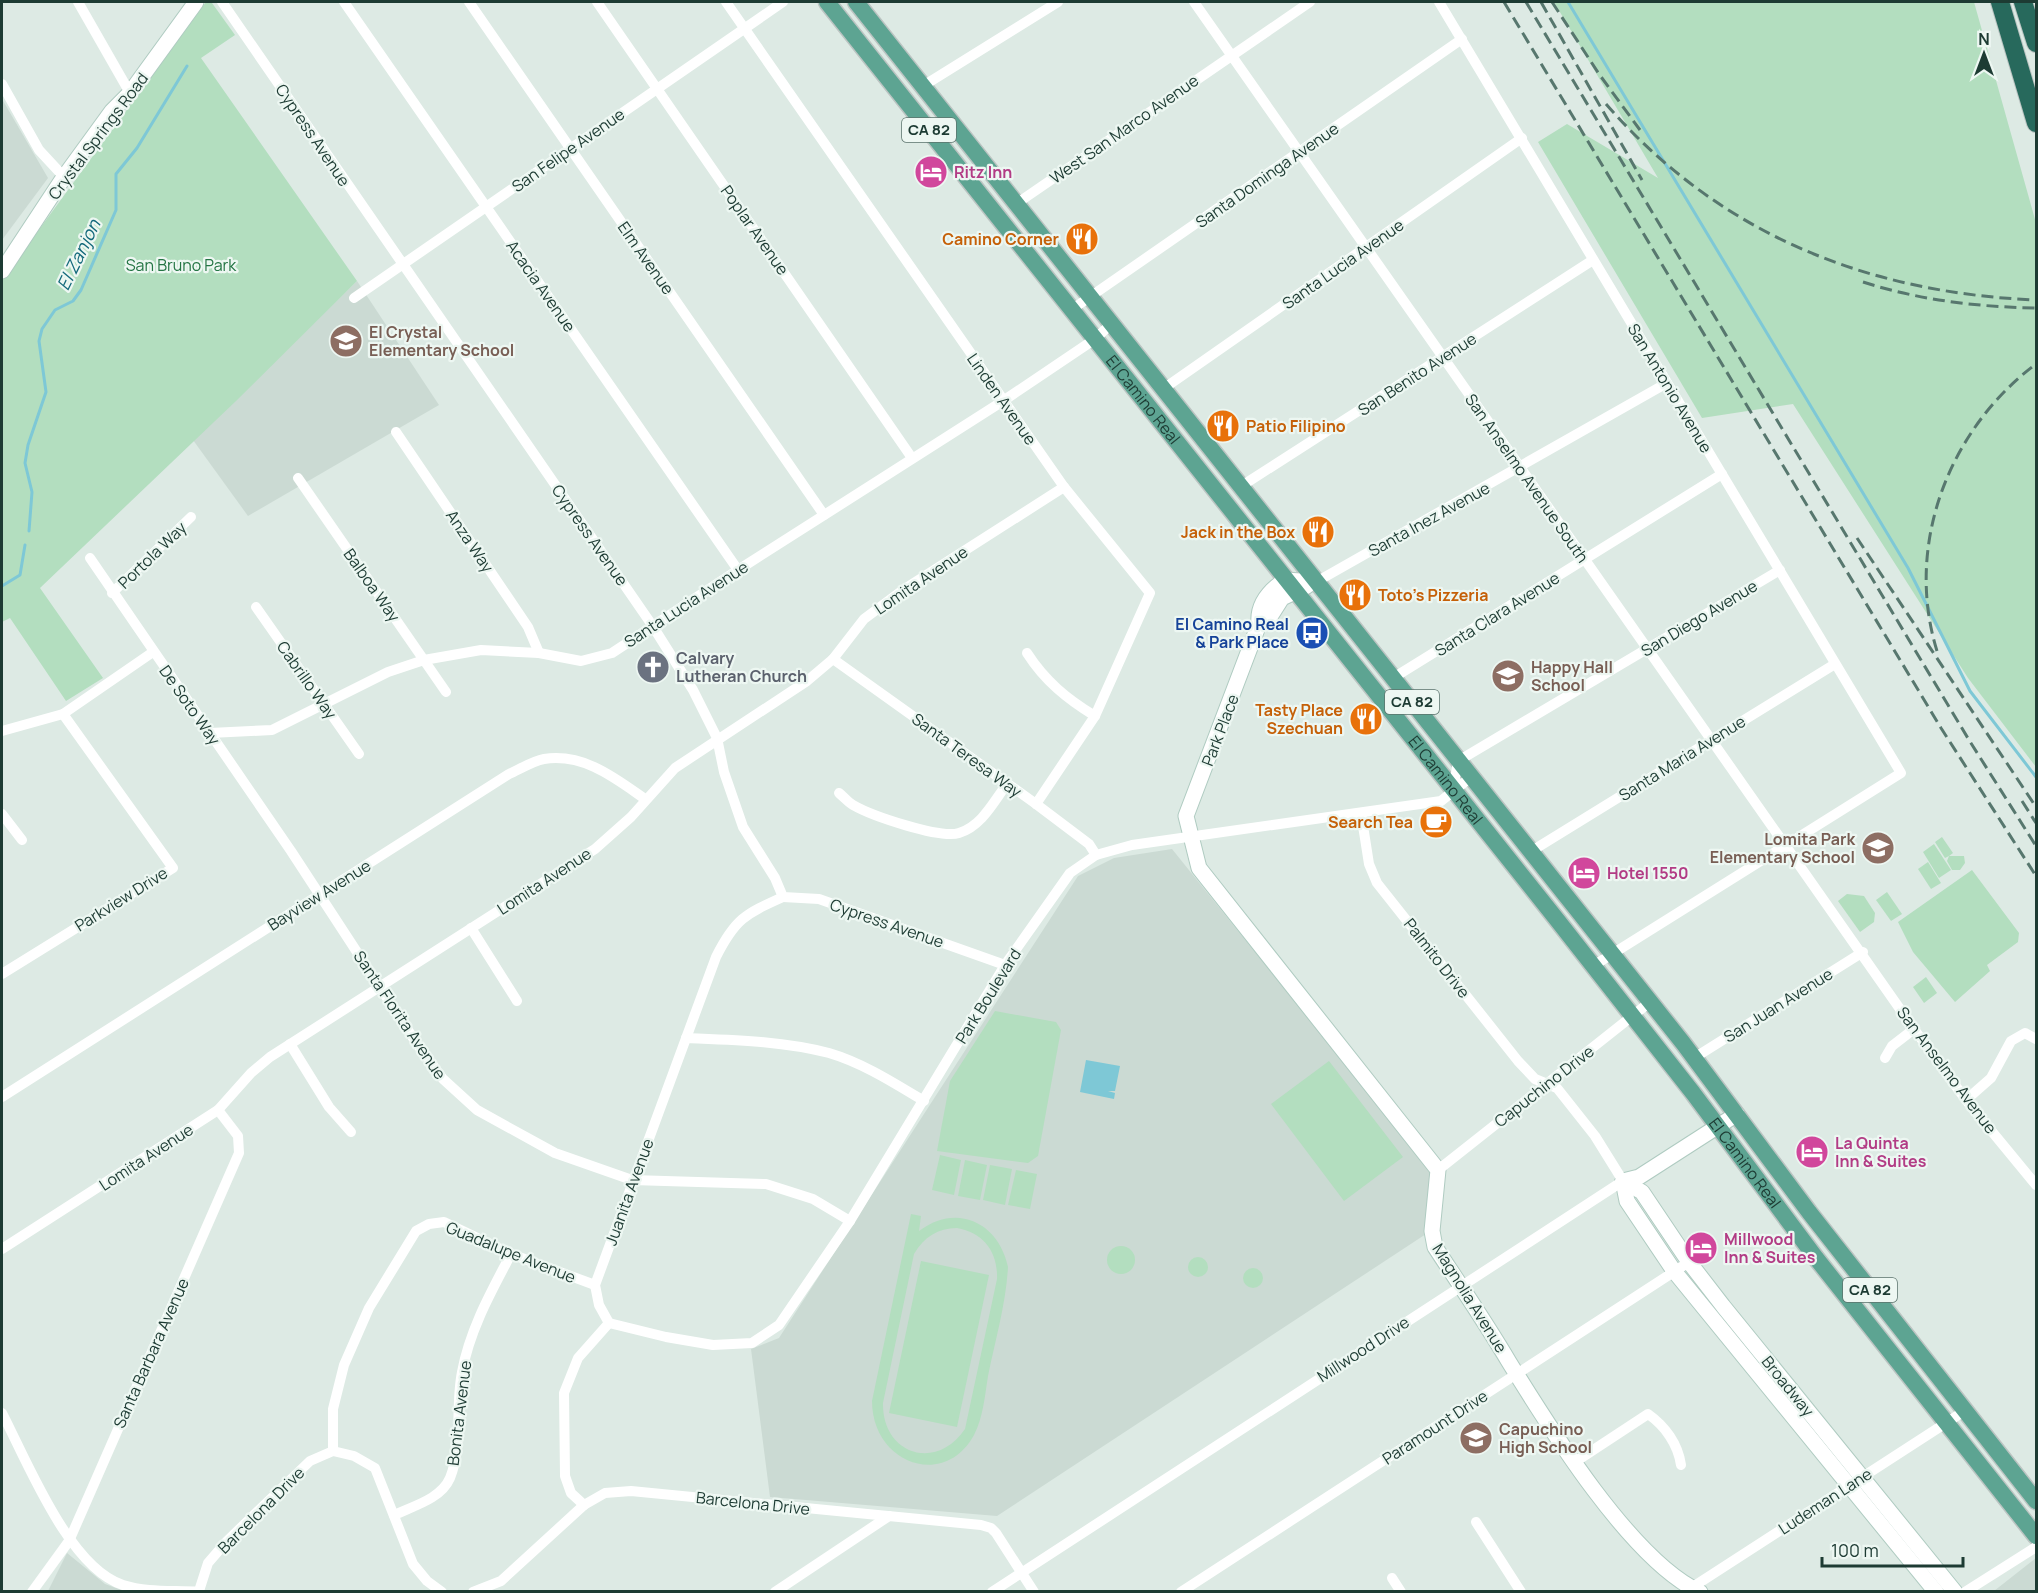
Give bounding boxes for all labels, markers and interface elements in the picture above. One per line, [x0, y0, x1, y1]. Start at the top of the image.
north arrow [1954, 24, 2014, 84]
text: N [1978, 28, 1990, 50]
street label: Crystal Springs Road [43, 68, 153, 204]
street label: West San Marco Avenue [1045, 69, 1203, 189]
street label: Cypress Avenue [271, 79, 355, 191]
street label: San Felipe Avenue [507, 103, 629, 197]
street label: Santa Dominga Avenue [1191, 117, 1343, 233]
road number: CA 82 [902, 118, 956, 142]
hotel icon: Ritz Inn [913, 154, 949, 190]
place label: Ritz Inn [954, 161, 1012, 183]
street label: Poplar Avenue [716, 181, 794, 279]
water label: El Zanjon [51, 214, 106, 294]
street label: Santa Lucia Avenue [1278, 214, 1408, 314]
street label: Elm Avenue [613, 217, 679, 299]
restaurant icon: Camino Corner [1064, 221, 1100, 257]
place label: Camino Corner [942, 228, 1059, 250]
street label: Acacia Avenue [501, 236, 581, 336]
park label: San Bruno Park [126, 254, 237, 276]
street label: San Antonio Avenue [1623, 319, 1717, 457]
place label: El Crystal Elementary School [369, 321, 514, 361]
school or university icon: El Crystal Elementary School [328, 323, 364, 359]
street label: San Benito Avenue [1353, 327, 1481, 421]
street label: Linden Avenue [962, 349, 1042, 449]
street label: El Camino Real [1101, 351, 1185, 449]
street label: San Anselmo Avenue South [1460, 389, 1594, 567]
restaurant icon: Patio Filipino [1205, 408, 1241, 444]
place label: Patio Filipino [1246, 415, 1346, 437]
street label: Santa Inez Avenue [1364, 476, 1494, 562]
street label: Cypress Avenue [547, 480, 633, 590]
street label: Anza Way [441, 505, 499, 577]
restaurant icon: Jack in the Box [1300, 514, 1336, 550]
street label: Portola Way [113, 516, 191, 593]
place label: Jack in the Box [1181, 521, 1295, 543]
street label: Lomita Avenue [870, 541, 972, 619]
street label: Balboa Way [339, 544, 406, 626]
street label: Santa Lucia Avenue [620, 556, 752, 652]
street label: Santa Clara Avenue [1430, 567, 1564, 661]
street label: San Diego Avenue [1637, 575, 1761, 661]
restaurant icon: Toto's Pizzeria [1337, 577, 1373, 613]
place label: Toto's Pizzeria [1378, 584, 1488, 606]
place label: El Camino Real & Park Place [1175, 613, 1289, 653]
bus stop icon: El Camino Real & Park Place [1294, 615, 1330, 651]
street label: Cabrillo Way [272, 637, 342, 724]
place label: Calvary Lutheran Church [676, 647, 807, 687]
church icon: Calvary Lutheran Church [635, 649, 671, 685]
place label: Happy Hall School [1531, 656, 1613, 696]
school or university icon: Happy Hall School [1490, 658, 1526, 694]
street label: De Soto Way [154, 661, 226, 750]
road number: CA 82 [1385, 690, 1439, 714]
street label: Park Place [1196, 691, 1244, 769]
place label: Tasty Place Szechuan [1255, 699, 1343, 739]
restaurant icon: Tasty Place Szechuan [1348, 701, 1384, 737]
street label: Santa Teresa Way [908, 708, 1027, 803]
street label: Santa Maria Avenue [1614, 710, 1750, 806]
street label: El Camino Real [1404, 731, 1488, 829]
cafe icon: Search Tea [1418, 804, 1454, 840]
place label: Search Tea [1328, 811, 1413, 833]
place label: Lomita Park Elementary School [1710, 828, 1855, 868]
school or university icon: Lomita Park Elementary School [1860, 830, 1896, 866]
street label: Lomita Avenue [493, 842, 595, 920]
street label: Bayview Avenue [263, 854, 375, 936]
hotel icon: Hotel 1550 [1566, 855, 1602, 891]
street label: Parkview Drive [70, 862, 172, 936]
place label: Hotel 1550 [1607, 862, 1689, 884]
street label: Cypress Avenue [827, 893, 947, 953]
street label: Palmito Drive [1399, 914, 1475, 1002]
street label: Park Boulevard [950, 944, 1026, 1048]
street label: Santa Florita Avenue [349, 946, 451, 1084]
street label: San Juan Avenue [1719, 963, 1837, 1047]
street label: San Anselmo Avenue [1892, 1002, 2002, 1138]
street label: Capuchino Drive [1490, 1040, 1598, 1132]
street label: El Camino Real [1704, 1113, 1786, 1213]
street label: Lomita Avenue [95, 1118, 197, 1196]
place label: La Quinta Inn & Suites [1835, 1132, 1927, 1172]
hotel icon: La Quinta Inn & Suites [1794, 1134, 1830, 1170]
street label: Juanita Avenue [599, 1135, 659, 1249]
street label: Guadalupe Avenue [443, 1216, 579, 1288]
place label: Millwood Inn & Suites [1724, 1228, 1816, 1268]
hotel icon: Millwood Inn & Suites [1683, 1230, 1719, 1266]
street label: Magnolia Avenue [1428, 1239, 1512, 1357]
street label: Santa Barbara Avenue [108, 1275, 194, 1431]
road number: CA 82 [1843, 1278, 1897, 1302]
street label: Millwood Drive [1313, 1311, 1413, 1387]
street label: Broadway [1757, 1351, 1820, 1421]
street label: Bonita Avenue [442, 1359, 476, 1467]
street label: Paramount Drive [1378, 1385, 1492, 1469]
place label: Capuchino High School [1499, 1418, 1592, 1458]
school or university icon: Capuchino High School [1458, 1420, 1494, 1456]
street label: Barcelona Drive [213, 1462, 309, 1558]
street label: Ludeman Lane [1774, 1463, 1876, 1539]
street label: Barcelona Drive [695, 1486, 811, 1520]
scale bar [1822, 1530, 1963, 1568]
text: 100 m [1831, 1538, 1879, 1562]

